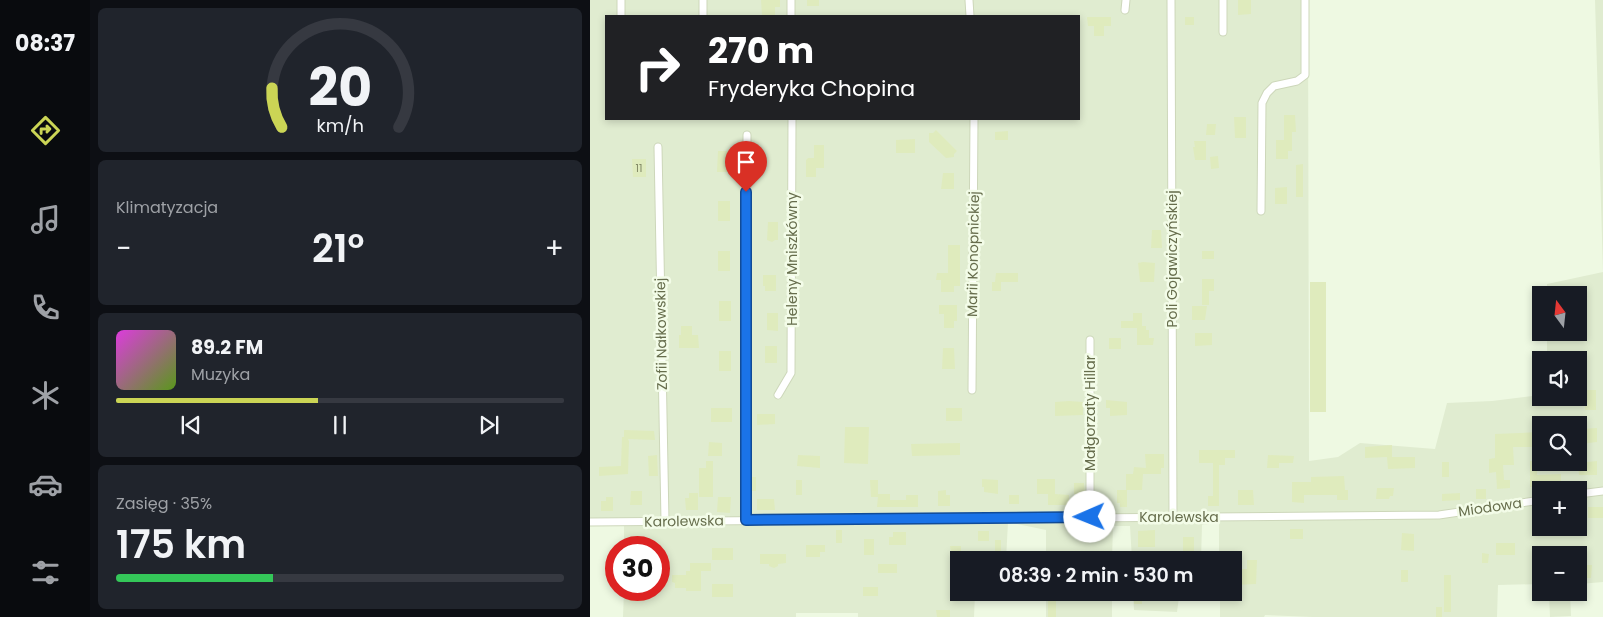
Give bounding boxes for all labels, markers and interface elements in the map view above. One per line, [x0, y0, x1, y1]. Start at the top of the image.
text: 270 m [708, 26, 814, 75]
text: 08:37 [15, 28, 75, 59]
icon: right [625, 35, 690, 100]
text: 20 [308, 51, 372, 124]
text: Fryderyka Chopina [708, 73, 915, 104]
icon: directions [28, 113, 63, 148]
text: km/h [316, 113, 364, 138]
pin [725, 141, 767, 192]
icon: arrive [732, 148, 760, 176]
house number: 11 [635, 160, 643, 176]
street label: Poli Gojawiczyńskiej [1162, 190, 1182, 328]
street label: Marii Konopnickiej [962, 191, 984, 317]
street label: Heleny Mniszkówny [782, 192, 802, 326]
text: Klimatyzacja [116, 196, 218, 219]
icon: music [28, 202, 63, 237]
text: 21° [312, 222, 364, 275]
text: − [116, 229, 131, 268]
text: + [545, 229, 564, 268]
street label: Zofii Nałkowskiej [650, 278, 672, 390]
north arrow [1532, 286, 1588, 341]
map controls [1532, 286, 1587, 601]
icon: phone [28, 290, 63, 325]
text: 89.2 FM [191, 334, 263, 361]
button: sound [1532, 351, 1587, 406]
street label: Małgorzaty Hillar [1080, 355, 1100, 471]
text: Muzyka [191, 363, 250, 386]
icon: climate [28, 378, 63, 413]
icon: previous [177, 411, 205, 439]
icon: pause [326, 411, 354, 439]
icon: next [475, 411, 503, 439]
button: search [1532, 416, 1587, 471]
icon: car [28, 467, 63, 502]
button: + [1532, 481, 1587, 536]
position arrow [1063, 490, 1115, 542]
text: Zasięg · 35% [116, 492, 212, 515]
street label: Miodowa [1457, 493, 1523, 521]
street label: Karolewska [1139, 507, 1219, 527]
street label: Karolewska [644, 510, 724, 532]
text: 175 km [116, 518, 246, 571]
speed limit sign: 30 [605, 536, 670, 601]
button: − [1532, 546, 1587, 601]
icon: filters [28, 555, 63, 590]
text: 08:39 · 2 min · 530 m [999, 562, 1193, 589]

